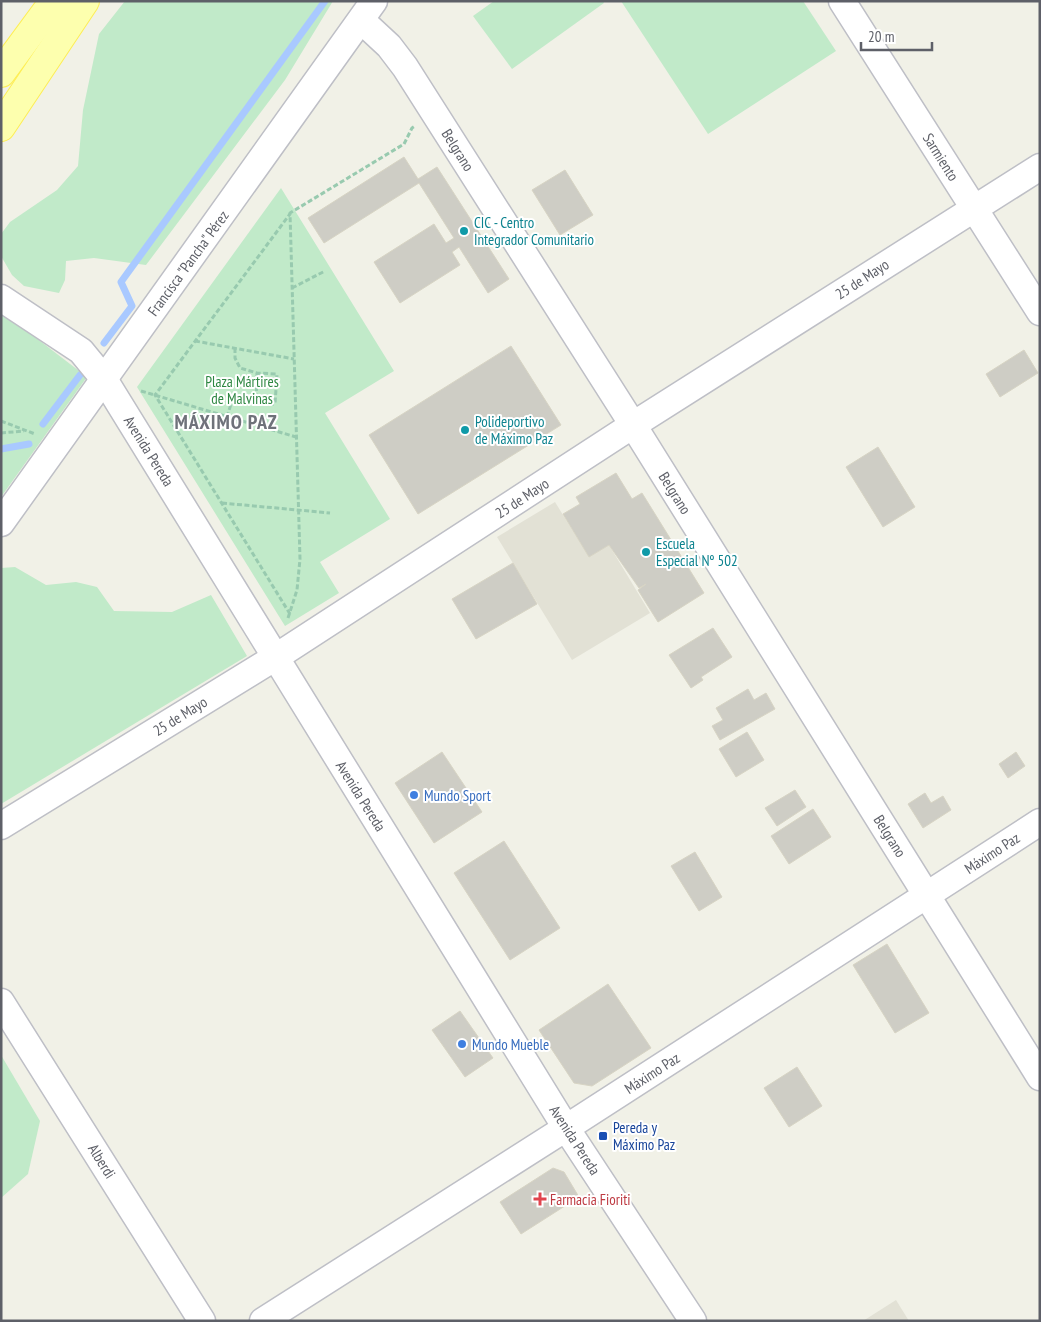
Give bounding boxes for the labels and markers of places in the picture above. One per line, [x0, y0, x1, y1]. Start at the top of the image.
place label: CIC - Centro Integrador Comunitario [474, 213, 594, 249]
marker: CIC - Centro Integrador Comunitario [458, 225, 470, 237]
place label: Polideportivo de Máximo Paz [475, 412, 553, 448]
marker: Polideportivo de Máximo Paz [459, 424, 471, 436]
place label: Escuela Especial Nº 502 [656, 534, 738, 570]
marker: Escuela Especial Nº 502 [640, 546, 652, 558]
place label: Mundo Sport [424, 786, 491, 805]
marker: Mundo Sport [408, 789, 420, 801]
place label: Mundo Mueble [472, 1035, 549, 1054]
marker: Mundo Mueble [456, 1038, 468, 1050]
place label: Pereda y Máximo Paz [613, 1118, 675, 1154]
marker: Pereda y Máximo Paz [597, 1130, 609, 1142]
place label: Farmacia Fioriti [550, 1190, 631, 1209]
marker: Farmacia Fioriti [534, 1193, 546, 1205]

